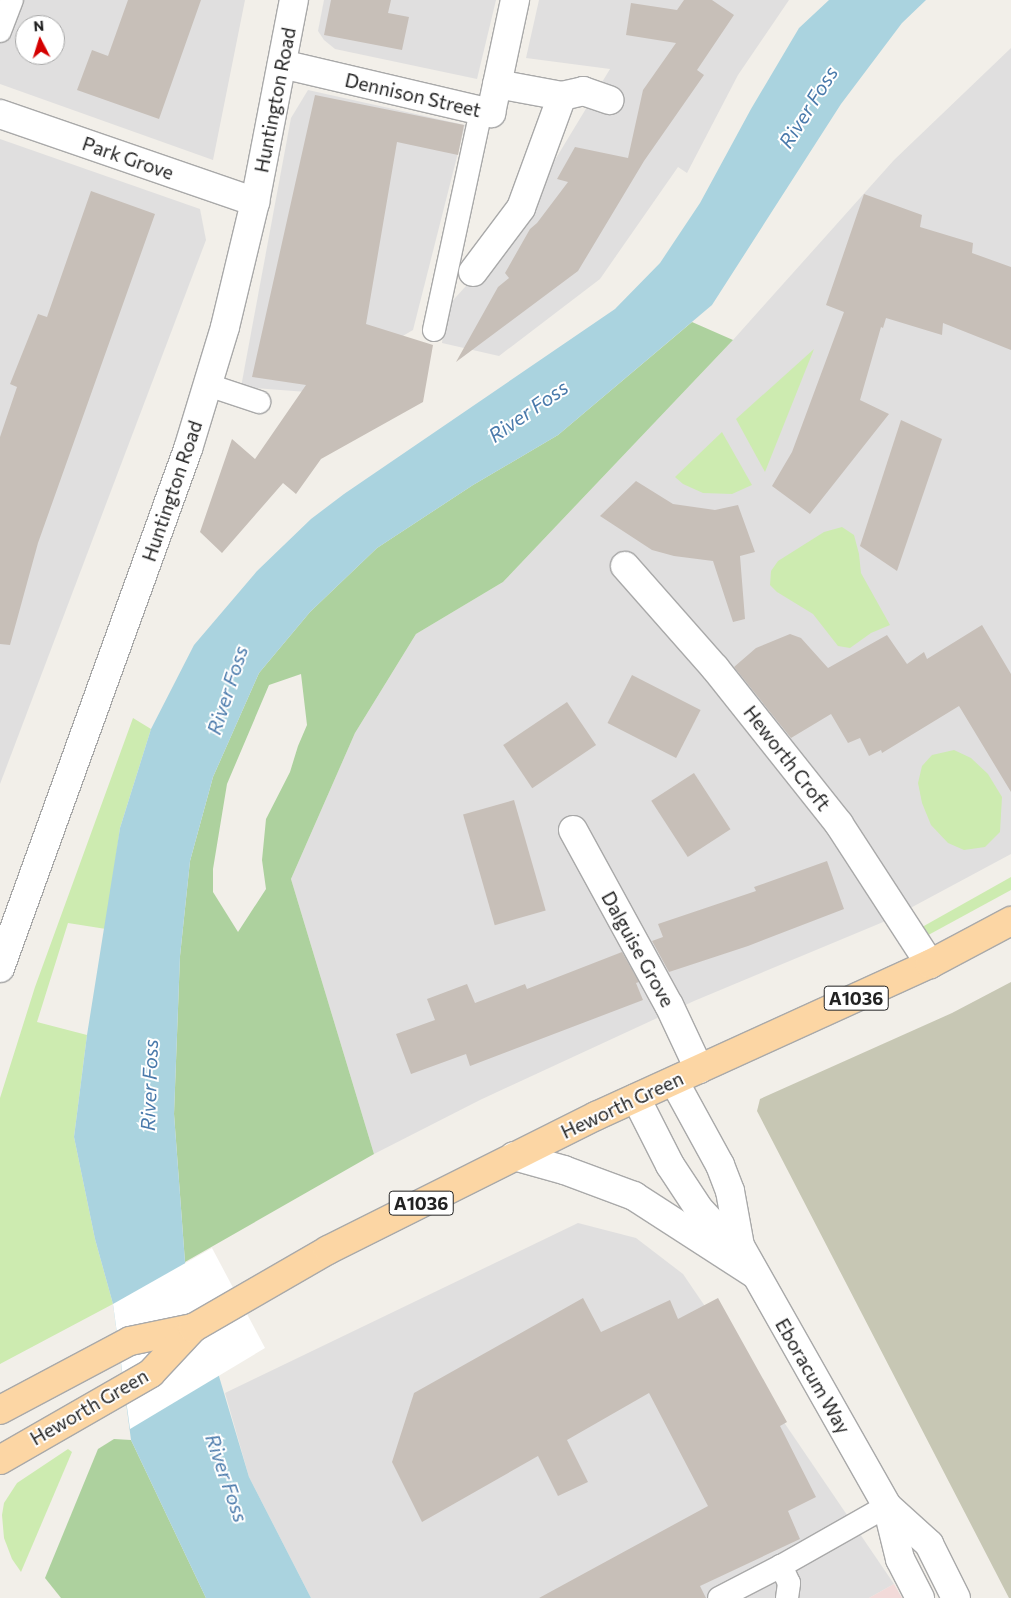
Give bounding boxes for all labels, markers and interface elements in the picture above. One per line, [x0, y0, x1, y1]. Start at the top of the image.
north arrow [15, 15, 65, 65]
text: N [33, 17, 45, 34]
street label: Huntington Road [250, 25, 300, 175]
water label: River Foss [773, 62, 843, 152]
street label: Dennison Street [343, 68, 483, 122]
street label: Park Grove [79, 132, 177, 184]
water label: River Foss [483, 375, 573, 447]
street label: Huntington Road [137, 418, 207, 564]
water label: River Foss [201, 643, 253, 737]
street label: Heworth Croft [739, 701, 835, 815]
street label: Dalguise Grove [597, 887, 679, 1011]
road number: A1036 [824, 982, 888, 1014]
water label: River Foss [135, 1039, 163, 1131]
street label: Heworth Green [557, 1067, 687, 1143]
road number: A1036 [388, 1188, 454, 1218]
street label: Eboracum Way [771, 1314, 855, 1438]
street label: Heworth Green [26, 1364, 152, 1450]
water label: River Foss [201, 1431, 253, 1525]

